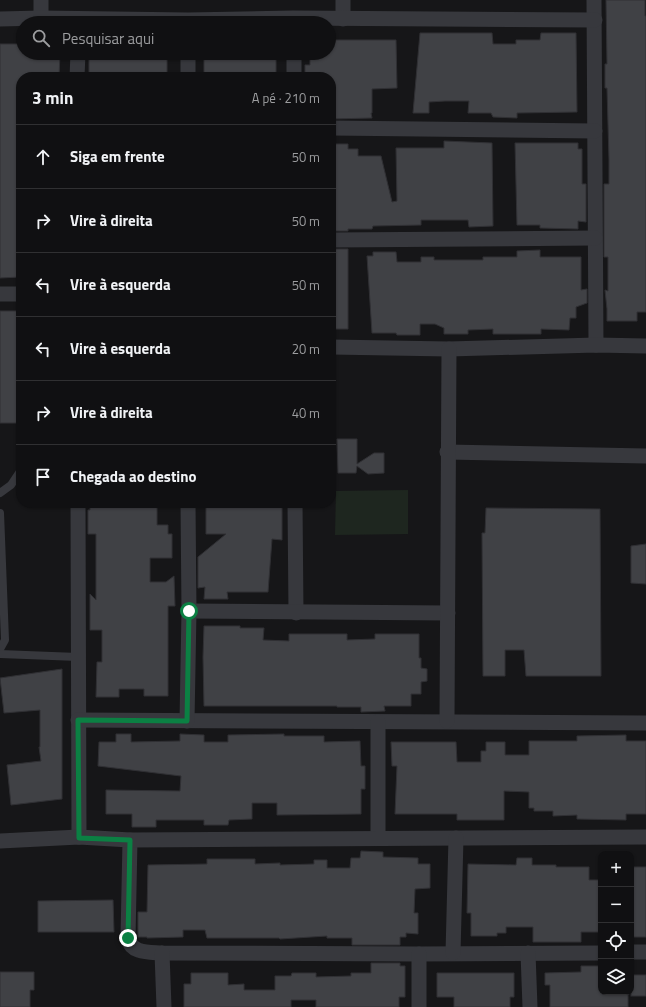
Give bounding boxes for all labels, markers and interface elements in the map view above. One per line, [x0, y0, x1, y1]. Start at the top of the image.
search box [16, 16, 336, 60]
icon: search [30, 27, 52, 49]
text: Pesquisar aqui [62, 27, 154, 50]
text: 3 min [32, 85, 73, 111]
text: A pé · 210 m [252, 88, 320, 108]
text: Siga em frente [70, 145, 165, 168]
icon: ahead [32, 146, 54, 168]
text: 50 m [292, 147, 320, 167]
text: Vire à direita [70, 209, 153, 232]
icon: right [32, 210, 54, 232]
text: 50 m [292, 211, 320, 231]
text: Vire à esquerda [70, 273, 171, 296]
icon: left [32, 274, 54, 296]
text: 50 m [292, 275, 320, 295]
text: Vire à esquerda [70, 337, 171, 360]
icon: left [32, 338, 54, 360]
text: 20 m [292, 339, 320, 359]
text: Vire à direita [70, 401, 153, 424]
icon: right [32, 402, 54, 424]
text: 40 m [292, 403, 320, 423]
text: Chegada ao destino [70, 465, 196, 488]
icon: arrive [32, 466, 54, 488]
route start [180, 602, 198, 620]
map controls [598, 851, 634, 995]
button: + [598, 851, 634, 887]
button: − [598, 887, 634, 923]
button: locate [598, 923, 634, 959]
route end [119, 929, 137, 947]
button: layers [598, 959, 634, 995]

